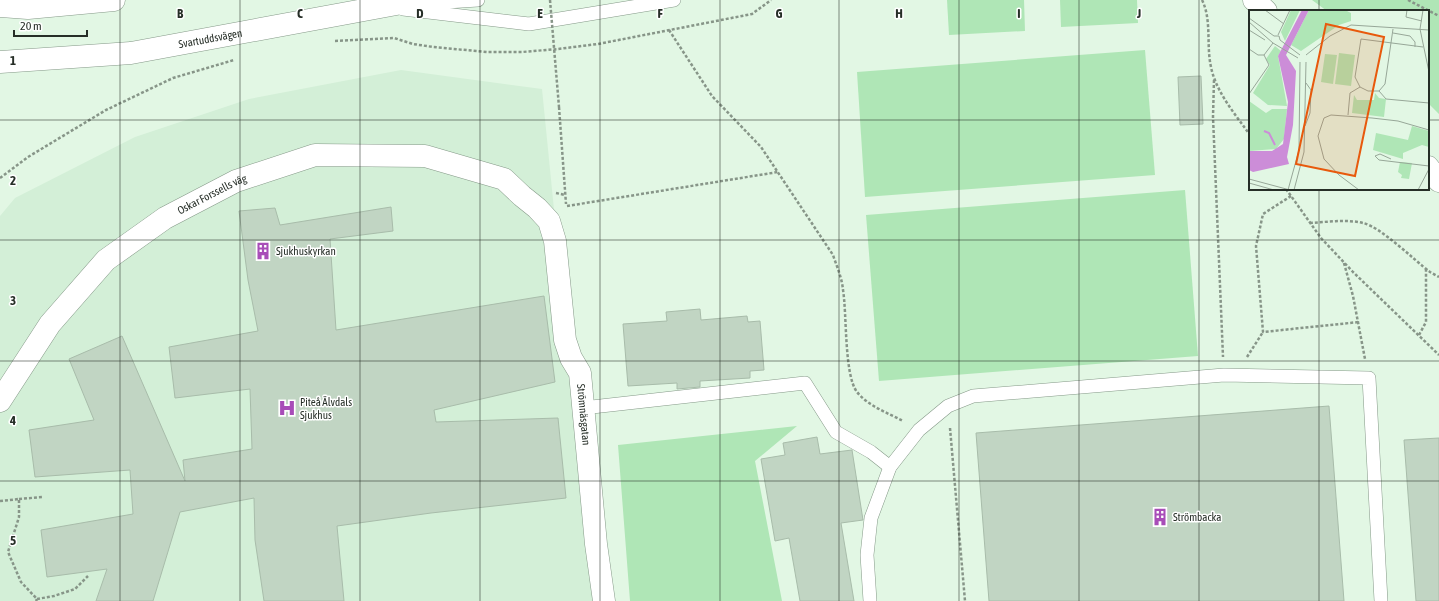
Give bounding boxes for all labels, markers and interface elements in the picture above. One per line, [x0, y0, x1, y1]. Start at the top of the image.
text: B [177, 6, 184, 21]
text: C [297, 6, 303, 21]
text: D [416, 6, 424, 21]
text: E [537, 6, 543, 21]
text: F [657, 6, 663, 21]
text: G [776, 6, 783, 21]
text: H [895, 6, 903, 21]
text: I [1017, 6, 1021, 21]
text: J [1136, 6, 1141, 21]
inset map [1249, 10, 1429, 190]
scale bar [14, 12, 87, 38]
text: 20 m [20, 19, 42, 33]
street label: Svartuddsvägen [178, 27, 243, 50]
text: 1 [10, 53, 16, 68]
street label: Oskar Forssells väg [175, 172, 248, 217]
text: 2 [10, 173, 16, 188]
building icon: Sjukhuskyrkan [253, 241, 273, 261]
place label: Sjukhuskyrkan [276, 245, 336, 257]
text: 3 [10, 293, 16, 308]
street label: Strömnäsgatan [575, 383, 593, 446]
place label: Piteå Älvdals Sjukhus [300, 396, 352, 421]
hospital icon: Piteå Älvdals Sjukhus [277, 398, 297, 418]
text: 4 [9, 413, 16, 428]
building icon: Strömbacka [1150, 507, 1170, 527]
place label: Strömbacka [1173, 511, 1221, 523]
text: 5 [10, 533, 16, 548]

